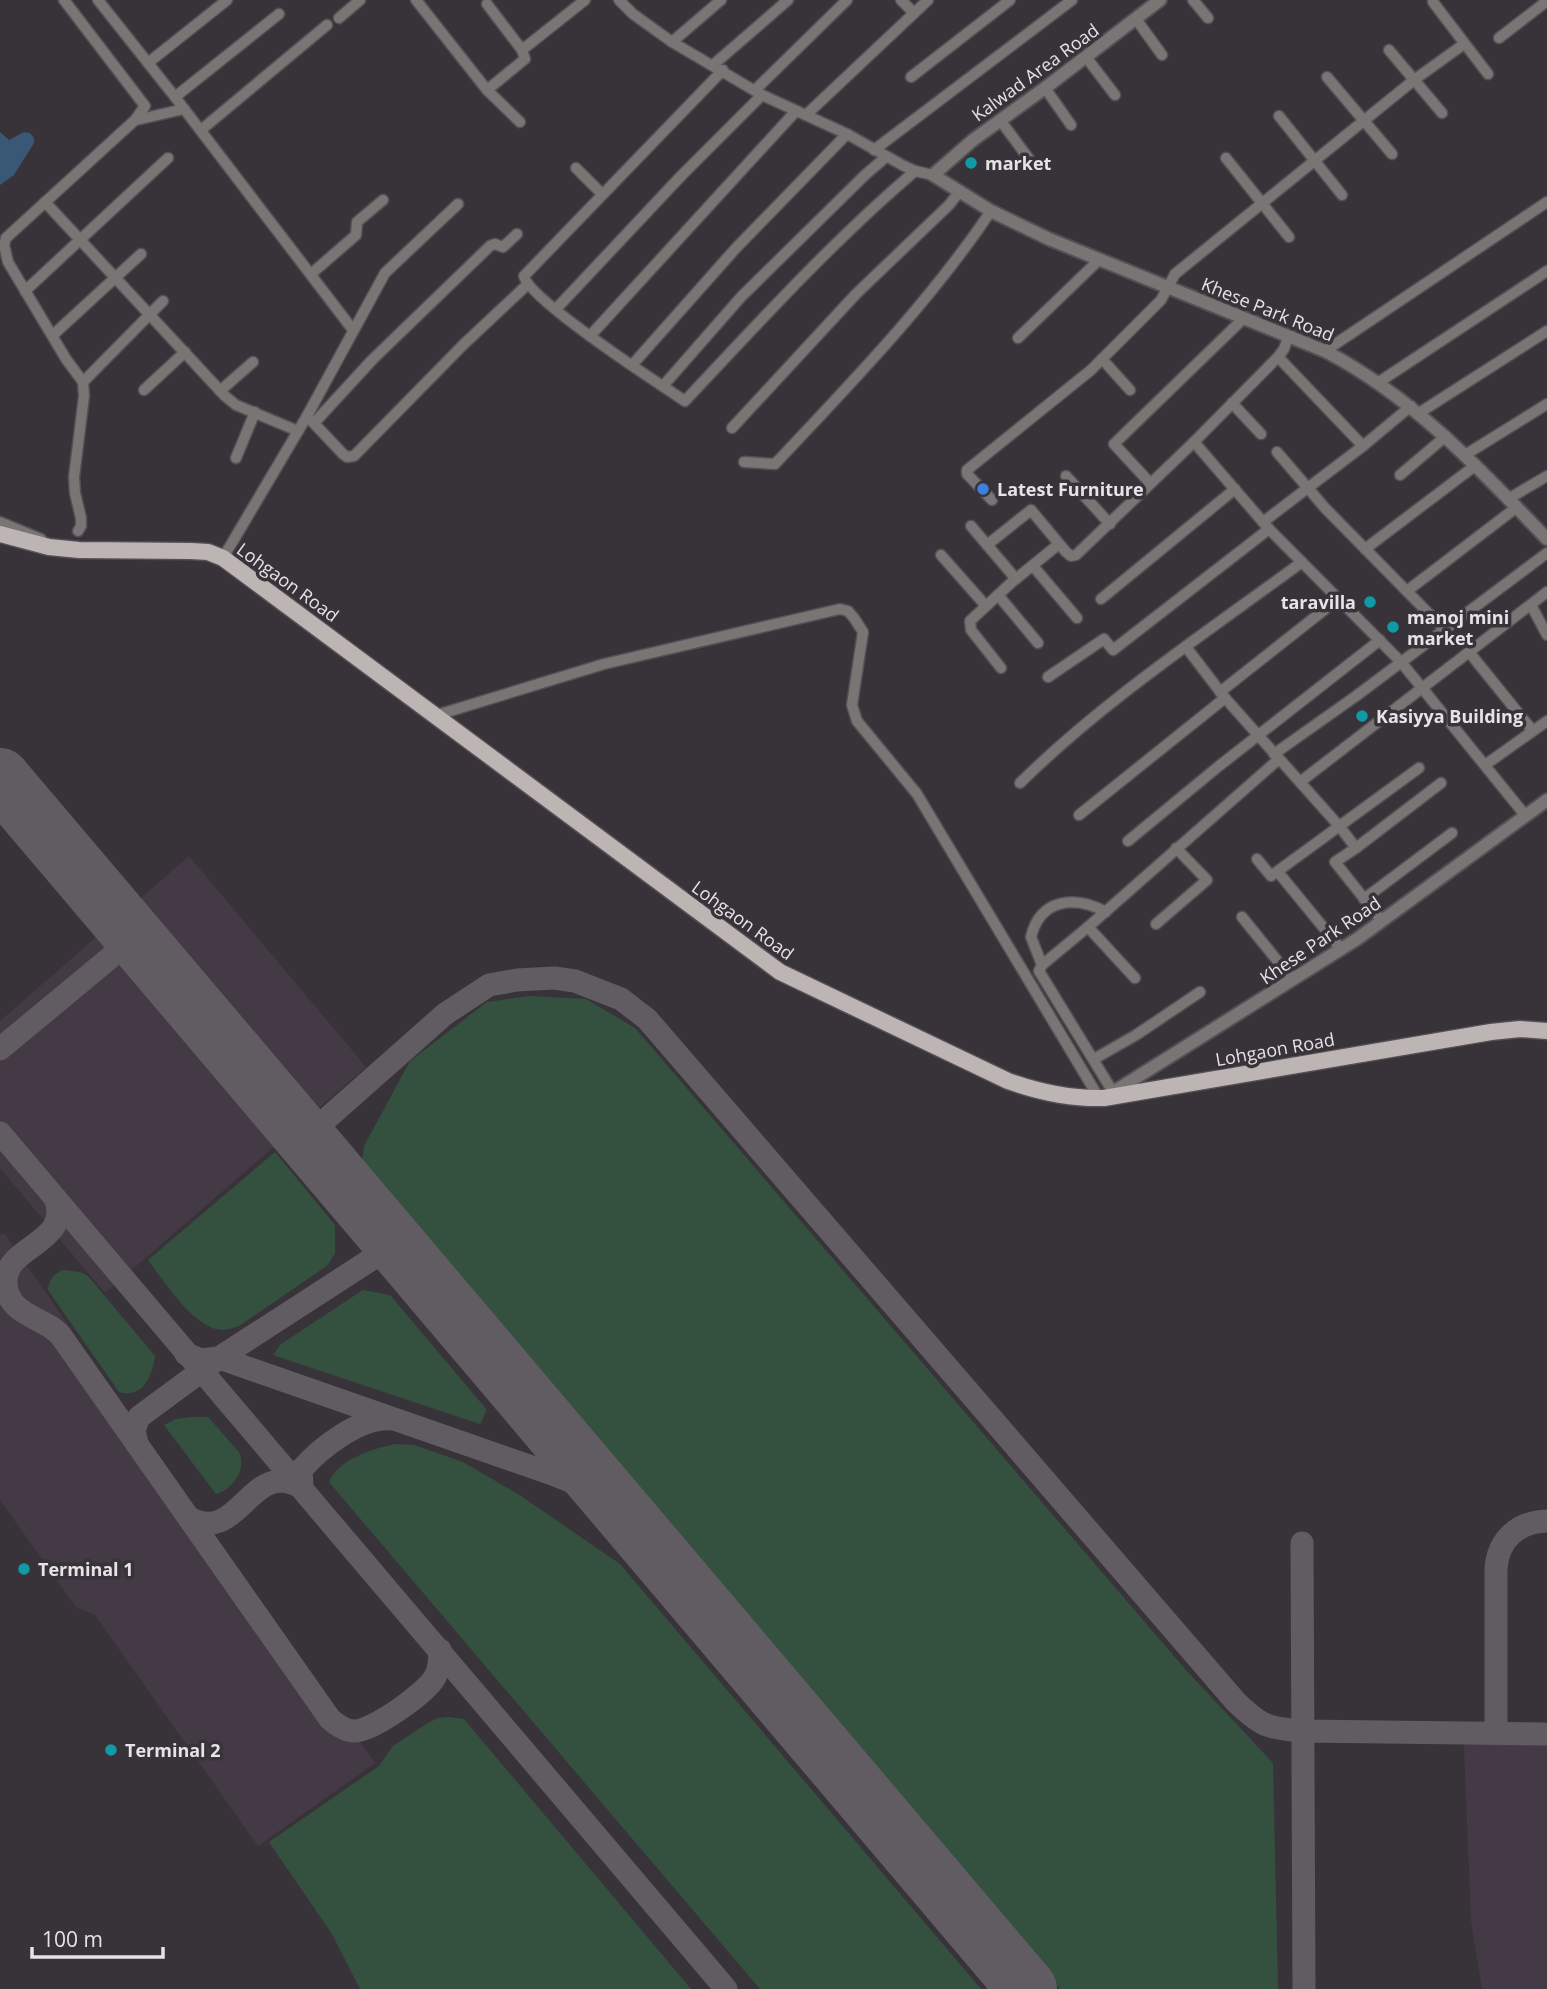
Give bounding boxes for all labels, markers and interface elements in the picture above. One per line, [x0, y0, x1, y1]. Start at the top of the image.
street label: Kalwad Area Road [967, 18, 1103, 126]
place label: market [985, 151, 1052, 175]
marker: market [963, 155, 979, 171]
street label: Khese Park Road [1198, 271, 1338, 347]
place label: Latest Furniture [997, 477, 1144, 501]
marker: Latest Furniture [975, 481, 991, 497]
street label: Lohgaon Road [232, 537, 344, 627]
place label: taravilla [1281, 590, 1356, 614]
marker: taravilla [1362, 594, 1378, 610]
place label: manoj mini market [1407, 605, 1509, 650]
marker: manoj mini market [1385, 619, 1401, 635]
place label: Kasiyya Building [1376, 704, 1523, 728]
marker: Kasiyya Building [1354, 708, 1370, 724]
street label: Lohgaon Road [687, 875, 799, 965]
street label: Khese Park Road [1255, 891, 1385, 989]
street label: Lohgaon Road [1214, 1027, 1336, 1071]
place label: Terminal 1 [38, 1557, 134, 1581]
marker: Terminal 1 [16, 1561, 32, 1577]
place label: Terminal 2 [125, 1738, 221, 1762]
marker: Terminal 2 [103, 1742, 119, 1758]
scale bar [32, 1916, 163, 1960]
text: 100 m [42, 1925, 103, 1953]

